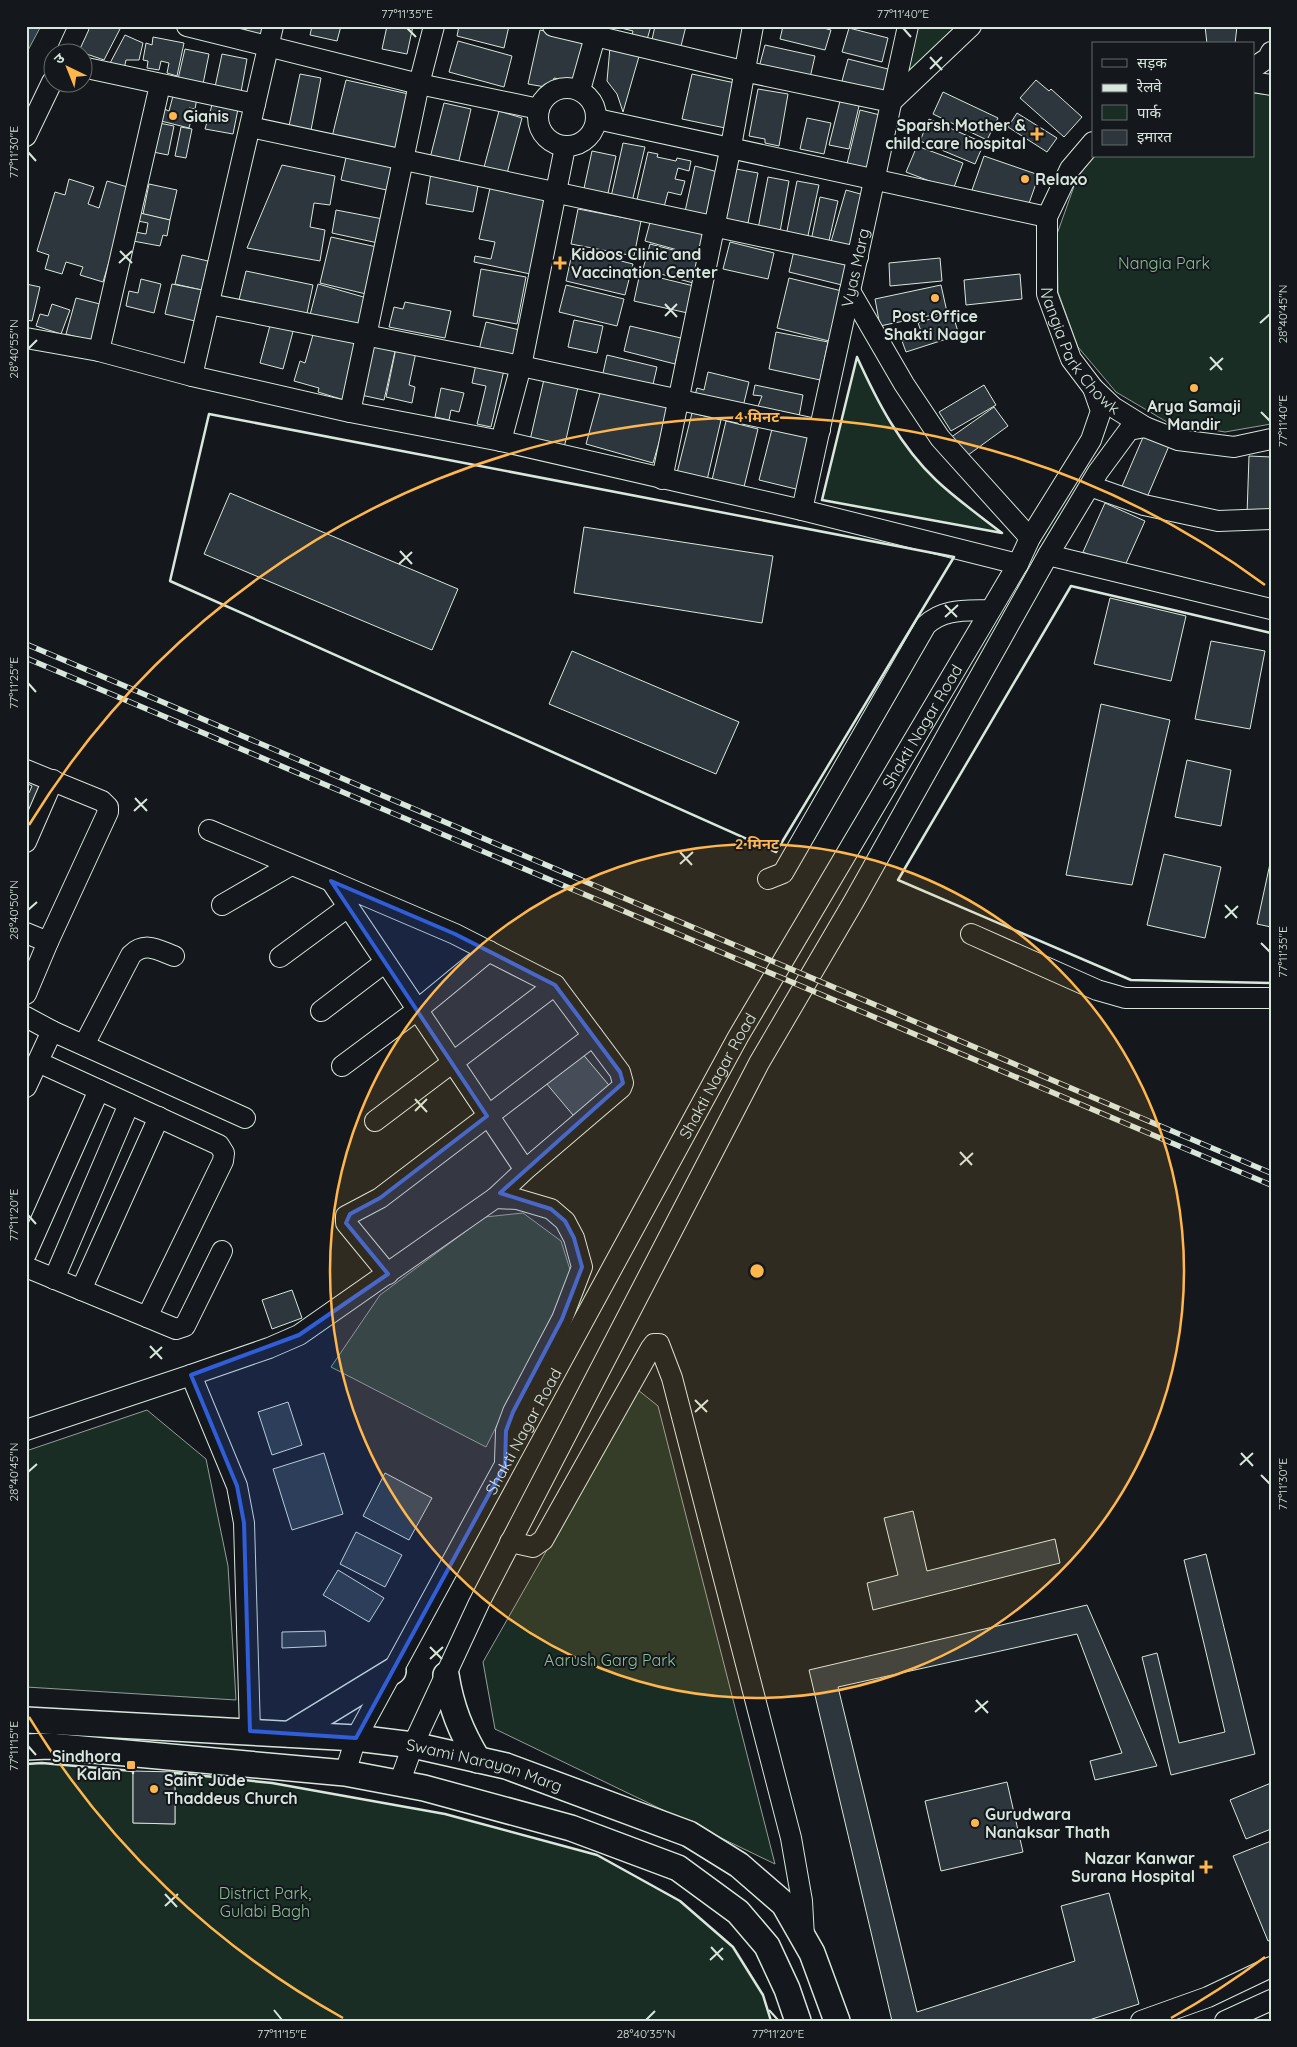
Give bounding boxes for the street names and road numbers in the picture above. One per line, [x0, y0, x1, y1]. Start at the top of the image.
street label: Vyas Marg [837, 226, 873, 309]
street label: Nangia Park Chowk [1037, 287, 1124, 419]
street label: Shakti Nagar Road [877, 661, 966, 792]
street label: Shakti Nagar Road [674, 1009, 760, 1142]
street label: Shakti Nagar Road [481, 1365, 566, 1498]
street label: Swami Narayan Marg [405, 1734, 565, 1796]

